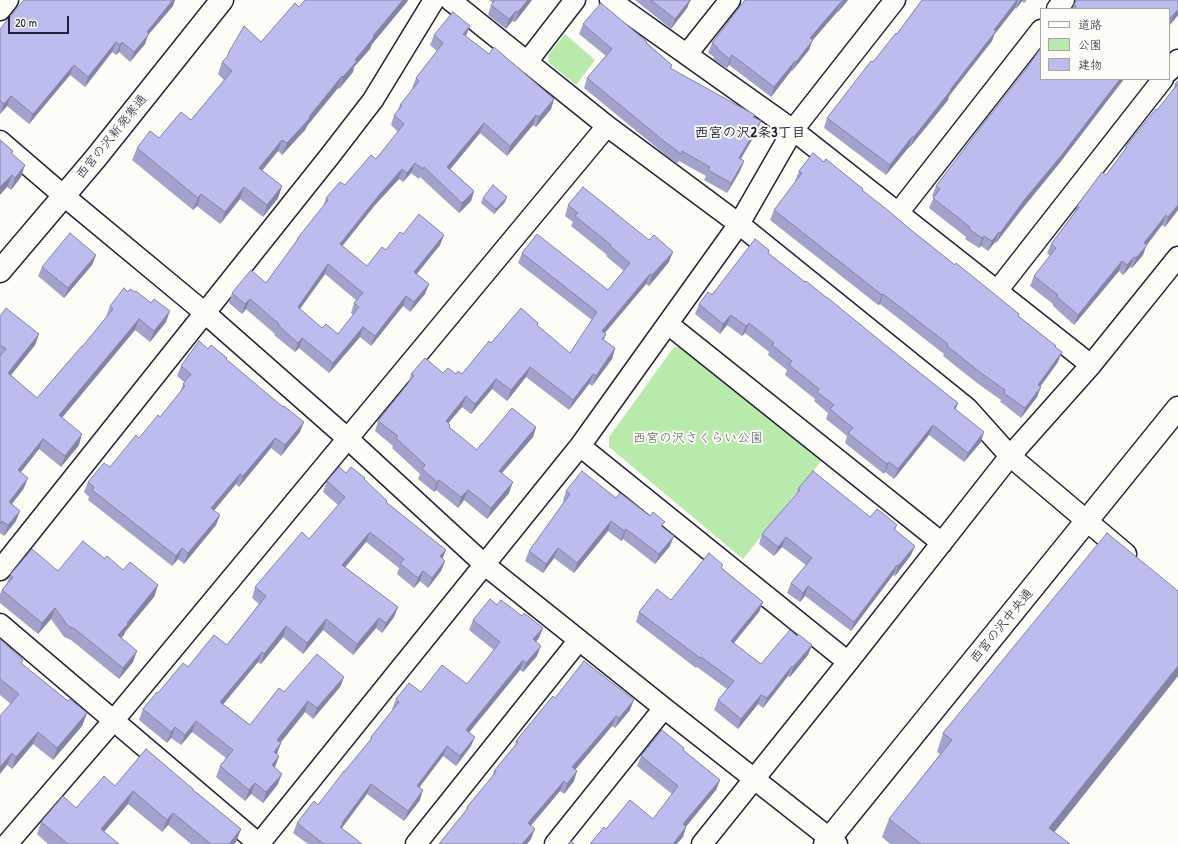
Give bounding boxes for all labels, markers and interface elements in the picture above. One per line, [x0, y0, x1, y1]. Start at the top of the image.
scale bar [10, 8, 71, 34]
legend [1040, 8, 1170, 80]
text: 20 m [15, 14, 37, 31]
text: 道路 [1078, 16, 1102, 33]
text: 公園 [1078, 36, 1102, 53]
text: 建物 [1078, 56, 1102, 73]
street label: 西宮の沢新発寒通 [73, 92, 151, 182]
district label: 西宮の沢2条3丁目 [695, 125, 805, 141]
park label: 西宮の沢さくらい公園 [633, 431, 763, 447]
street label: 西宮の沢中央通 [967, 586, 1037, 666]

